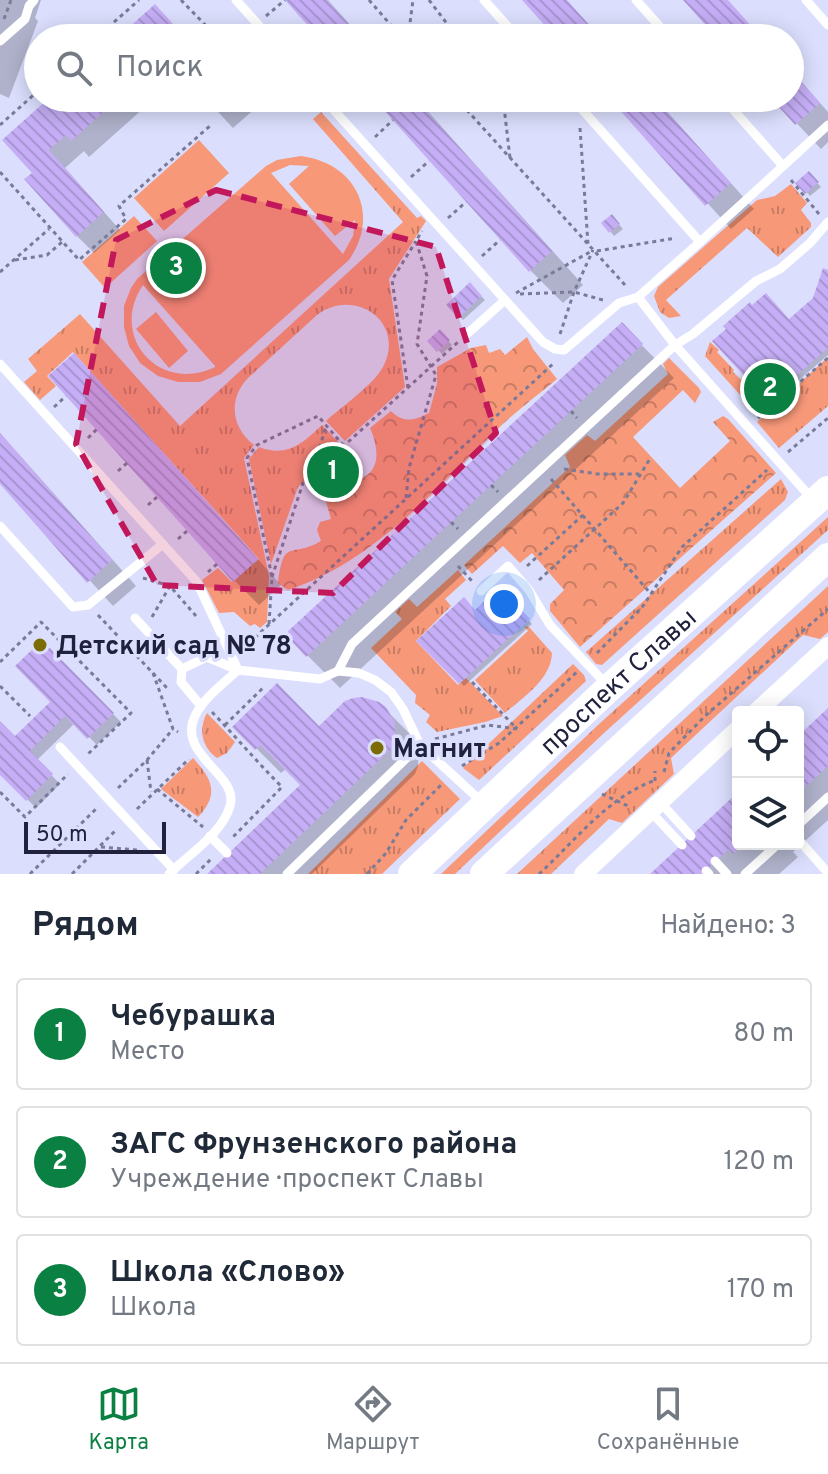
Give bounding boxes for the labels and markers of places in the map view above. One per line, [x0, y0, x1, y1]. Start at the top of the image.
pin: 3 [150, 238, 202, 298]
pin: 2 [744, 359, 796, 419]
pin: 1 [307, 442, 359, 502]
place label: Детский сад № 78 [56, 631, 292, 664]
marker: Детский сад № 78 [31, 636, 49, 654]
place label: Магнит [393, 734, 486, 767]
marker: Магнит [368, 739, 386, 757]

